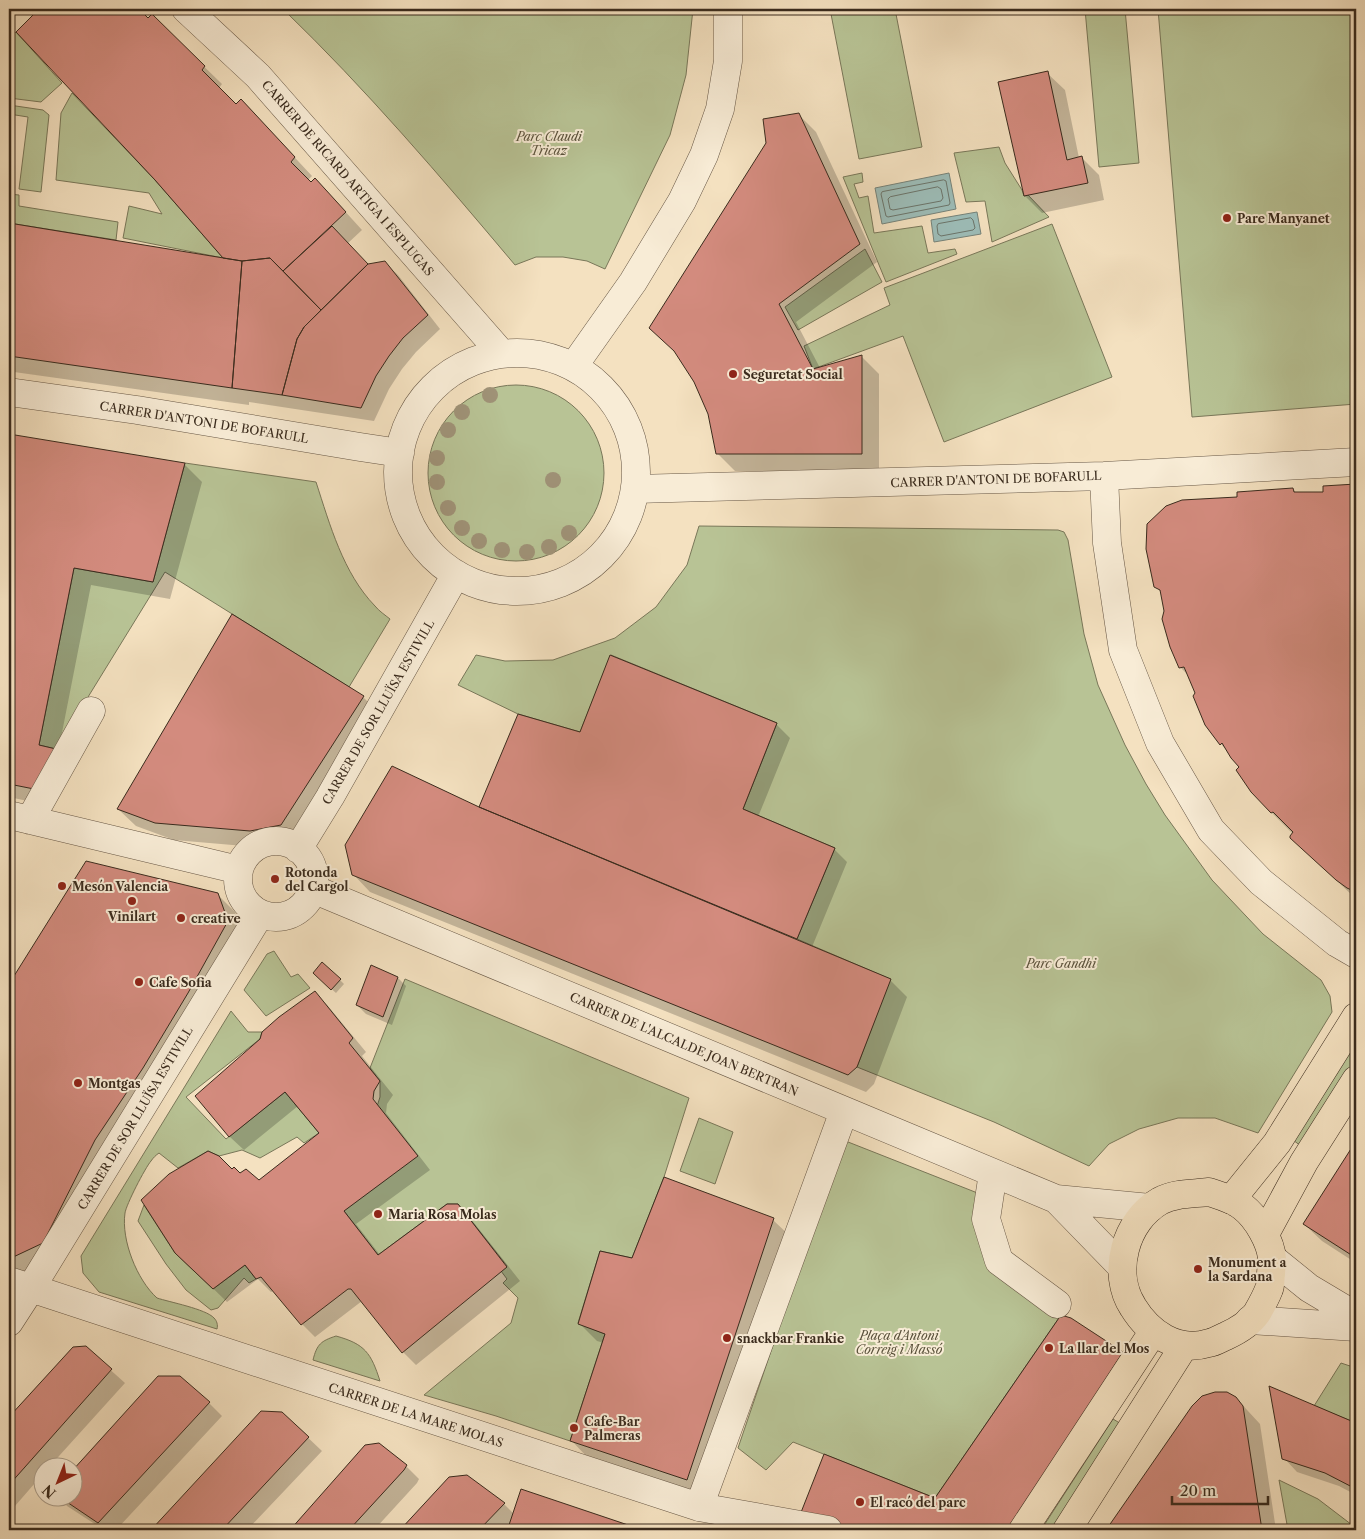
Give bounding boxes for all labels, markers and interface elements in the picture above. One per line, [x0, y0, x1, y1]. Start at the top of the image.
street label: CARRER DE RICARD ARTIGA I ESPLUGAS [259, 77, 437, 279]
park label: Parc Claudi Tricaz [515, 129, 583, 158]
place label: Pare Manyanet [1237, 211, 1330, 226]
marker: Pare Manyanet [1221, 212, 1233, 224]
place label: Seguretat Social [743, 367, 843, 382]
marker: Seguretat Social [727, 368, 739, 380]
street label: CARRER D'ANTONI DE BOFARULL [99, 398, 310, 446]
street label: CARRER D'ANTONI DE BOFARULL [890, 468, 1102, 490]
street label: CARRER DE SOR LLUÏSA ESTIVILL [318, 616, 437, 807]
place label: Rotonda del Cargol [285, 865, 349, 894]
marker: Rotonda del Cargol [269, 873, 281, 885]
place label: Mesón Valencia [72, 879, 169, 894]
marker: Mesón Valencia [56, 880, 68, 892]
marker: Vinilart [126, 895, 138, 907]
place label: Vinilart [107, 909, 156, 924]
place label: creative [191, 911, 241, 926]
marker: creative [175, 912, 187, 924]
park label: Parc Gandhi [1025, 956, 1097, 971]
place label: Cafe Sofia [149, 975, 213, 990]
marker: Cafe Sofia [133, 976, 145, 988]
street label: CARRER DE L'ALCALDE JOAN BERTRAN [568, 989, 801, 1099]
street label: CARRER DE SOR LLUÏSA ESTIVILL [73, 1023, 196, 1212]
place label: Montgas [88, 1076, 141, 1091]
marker: Montgas [72, 1077, 84, 1089]
place label: Maria Rosa Molas [388, 1207, 497, 1222]
marker: Maria Rosa Molas [372, 1208, 384, 1220]
place label: Monument a la Sardana [1208, 1255, 1287, 1284]
marker: Monument a la Sardana [1192, 1263, 1204, 1275]
park label: Plaça d'Antoni Correig i Massó [856, 1328, 943, 1357]
place label: snackbar Frankie [737, 1331, 844, 1346]
marker: snackbar Frankie [721, 1332, 733, 1344]
place label: La llar del Mos [1059, 1341, 1150, 1356]
marker: La llar del Mos [1043, 1342, 1055, 1354]
street label: CARRER DE LA MARE MOLAS [327, 1380, 505, 1450]
place label: Cafe-Bar Palmeras [584, 1414, 641, 1443]
marker: Cafe-Bar Palmeras [568, 1422, 580, 1434]
north arrow [32, 1456, 82, 1506]
scale bar [1172, 1474, 1269, 1506]
text: N [39, 1481, 60, 1502]
text: 20 m [1180, 1481, 1216, 1500]
place label: El racó del parc [870, 1495, 966, 1510]
marker: El racó del parc [854, 1496, 866, 1508]

